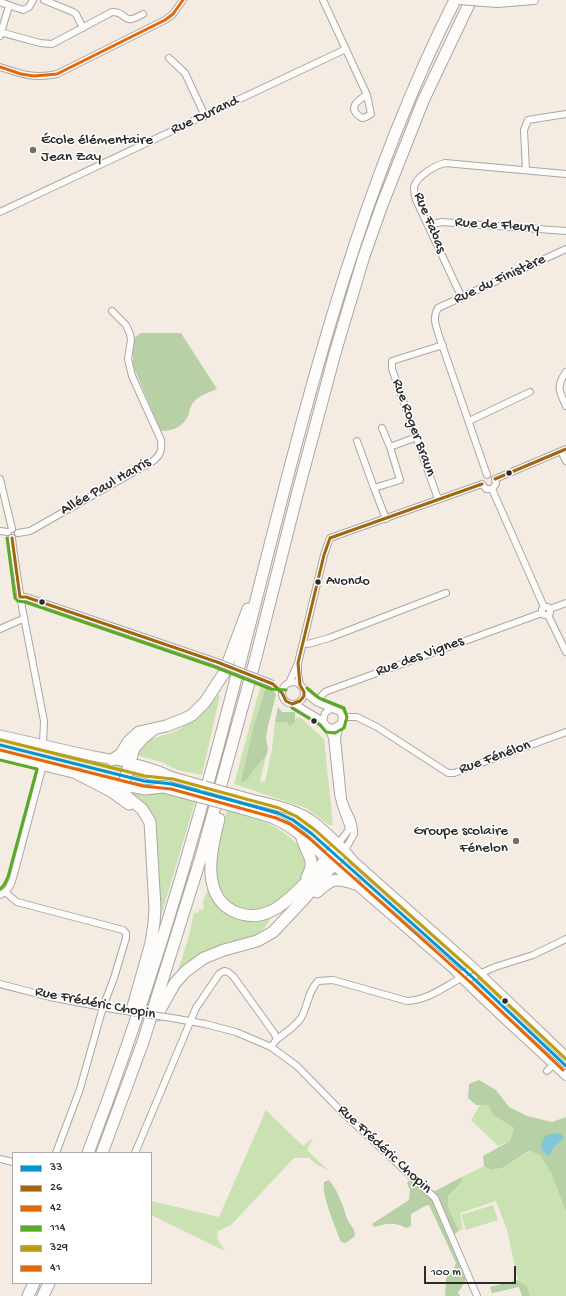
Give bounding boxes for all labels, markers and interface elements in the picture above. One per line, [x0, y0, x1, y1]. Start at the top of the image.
street label: Rue Durand [168, 93, 242, 139]
place label: École élémentaire Jean Zay [41, 132, 153, 167]
marker: École élémentaire Jean Zay [28, 145, 38, 155]
street label: Rue Fabas [409, 190, 449, 256]
street label: Rue de Fleury [454, 214, 540, 238]
street label: Rue du Finistère [451, 251, 549, 309]
street label: Rue Roger Braun [387, 377, 439, 479]
street label: Allée Paul Harris [58, 454, 154, 520]
unlabelled marker [504, 468, 514, 478]
place label: Avondo [326, 574, 370, 590]
marker: Avondo [313, 577, 323, 587]
unlabelled marker [37, 597, 47, 607]
street label: Rue des Vignes [374, 633, 466, 681]
unlabelled marker [309, 716, 319, 726]
street label: Rue Fénélon [457, 737, 533, 779]
place label: Groupe scolaire Fénelon [413, 823, 508, 858]
marker: Groupe scolaire Fénelon [511, 836, 521, 846]
street label: Rue Frédéric Chopin [33, 983, 157, 1025]
unlabelled marker [500, 996, 510, 1006]
street label: Rue Frédéric Chopin [333, 1102, 435, 1198]
legend [12, 1152, 152, 1284]
text: 33 [50, 1161, 62, 1175]
text: 26 [50, 1181, 62, 1195]
text: 42 [50, 1201, 62, 1215]
text: 114 [50, 1221, 65, 1235]
text: 329 [50, 1241, 68, 1255]
scale bar [426, 1258, 518, 1284]
text: 41 [50, 1261, 61, 1275]
text: 100 m [431, 1266, 461, 1280]

